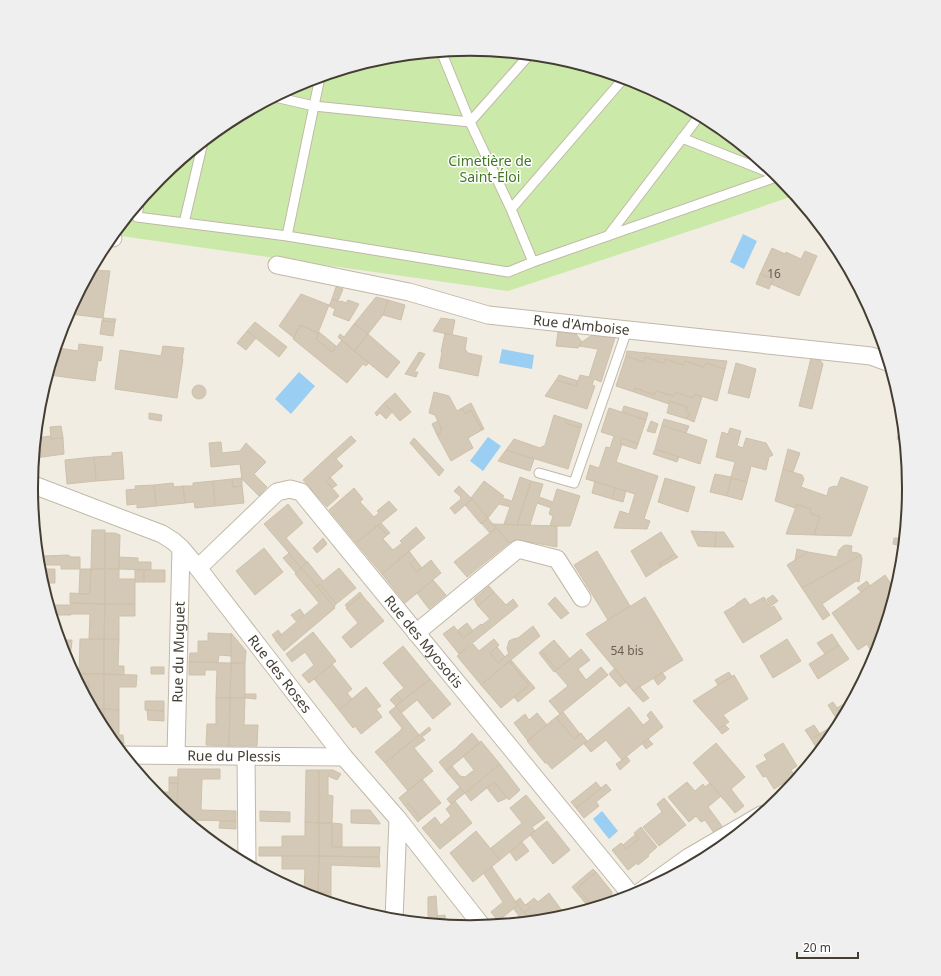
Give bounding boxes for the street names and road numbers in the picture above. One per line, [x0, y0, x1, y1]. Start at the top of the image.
street label: Rue d'Amboise [532, 310, 631, 339]
street label: Rue des Myosotis [380, 591, 468, 692]
street label: Rue du Muguet [167, 601, 189, 703]
street label: Rue des Roses [244, 630, 317, 717]
street label: Rue du Plessis [187, 746, 281, 765]

